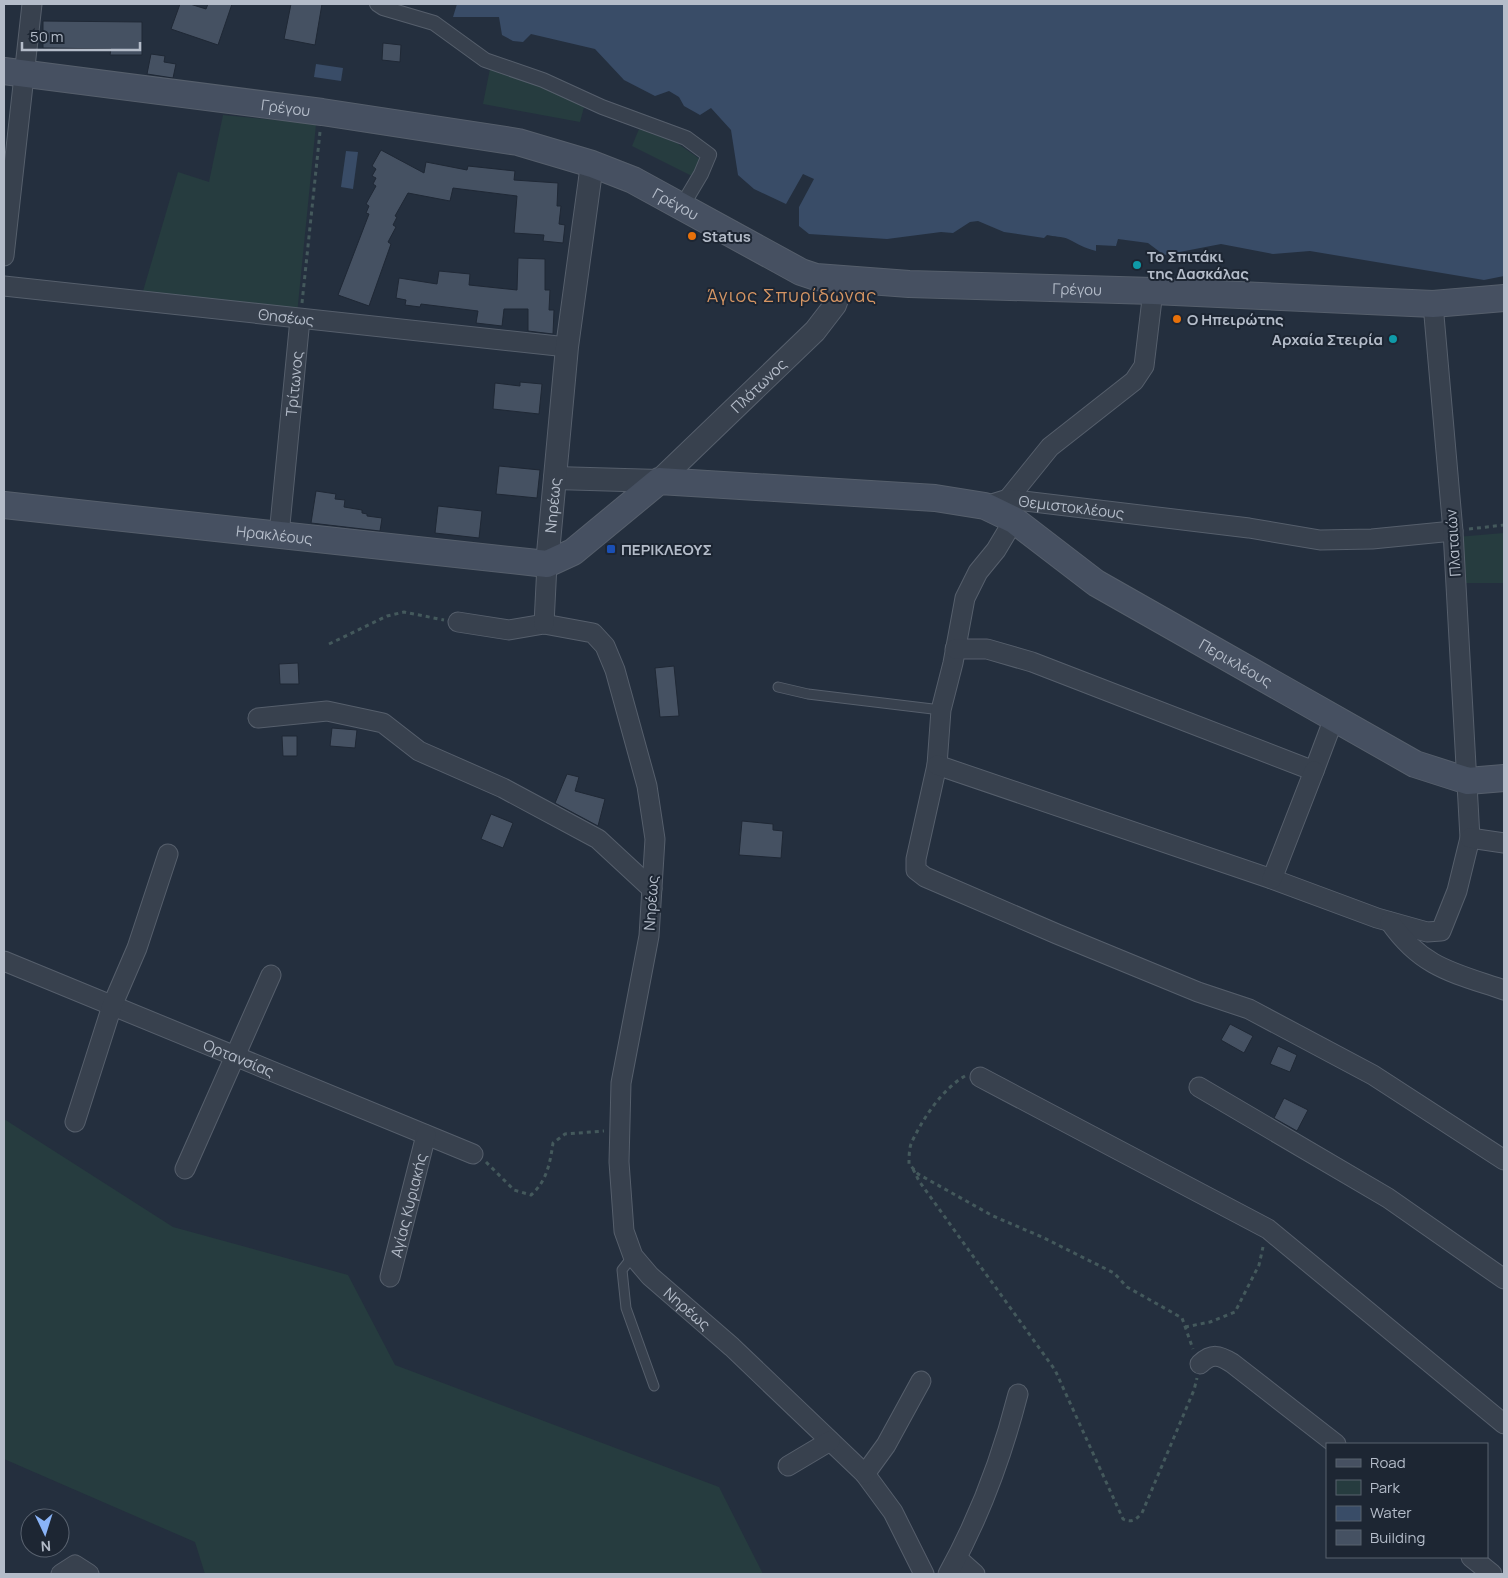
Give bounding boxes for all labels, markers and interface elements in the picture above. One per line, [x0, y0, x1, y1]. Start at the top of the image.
scale bar [22, 20, 140, 52]
text: 50 m [30, 26, 64, 47]
street label: Γρέγου [260, 94, 311, 121]
street label: Γρέγου [649, 182, 703, 225]
place label: Status [702, 226, 751, 247]
marker: Status [686, 230, 698, 242]
place label: Το Σπιτάκι της Δασκάλας [1147, 246, 1249, 284]
marker: Το Σπιτάκι της Δασκάλας [1131, 259, 1143, 271]
street label: Γρέγου [1052, 278, 1102, 300]
district label: Άγιος Σπυρίδωνας [707, 283, 877, 307]
street label: Θησέως [257, 303, 315, 330]
place label: Ο Ηπειρώτης [1187, 309, 1284, 330]
marker: Ο Ηπειρώτης [1171, 313, 1183, 325]
place label: Αρχαία Στειρία [1272, 329, 1383, 350]
marker: Αρχαία Στειρία [1387, 333, 1399, 345]
street label: Τρίτωνος [280, 350, 307, 418]
street label: Πλάτωνος [726, 353, 791, 417]
street label: Νηρέως [539, 477, 565, 534]
street label: Θεμιστοκλέους [1018, 490, 1125, 523]
street label: Πλαταιών [1440, 508, 1466, 577]
street label: Ηρακλέους [235, 520, 314, 549]
place label: ΠΕΡΙΚΛΕΟΥΣ [621, 539, 712, 560]
marker: ΠΕΡΙΚΛΕΟΥΣ [605, 543, 617, 555]
street label: Περικλέους [1196, 633, 1276, 691]
street label: Νηρέως [639, 875, 663, 931]
street label: Ορτανσίας [200, 1034, 278, 1082]
street label: Αγίας Κυριακής [385, 1151, 431, 1260]
street label: Νηρέως [660, 1282, 715, 1335]
legend [1326, 1443, 1488, 1558]
text: Road [1370, 1452, 1406, 1473]
text: Park [1370, 1477, 1400, 1498]
text: Water [1370, 1502, 1412, 1523]
north arrow [20, 1508, 70, 1558]
text: Building [1370, 1527, 1425, 1548]
text: N [40, 1537, 52, 1556]

